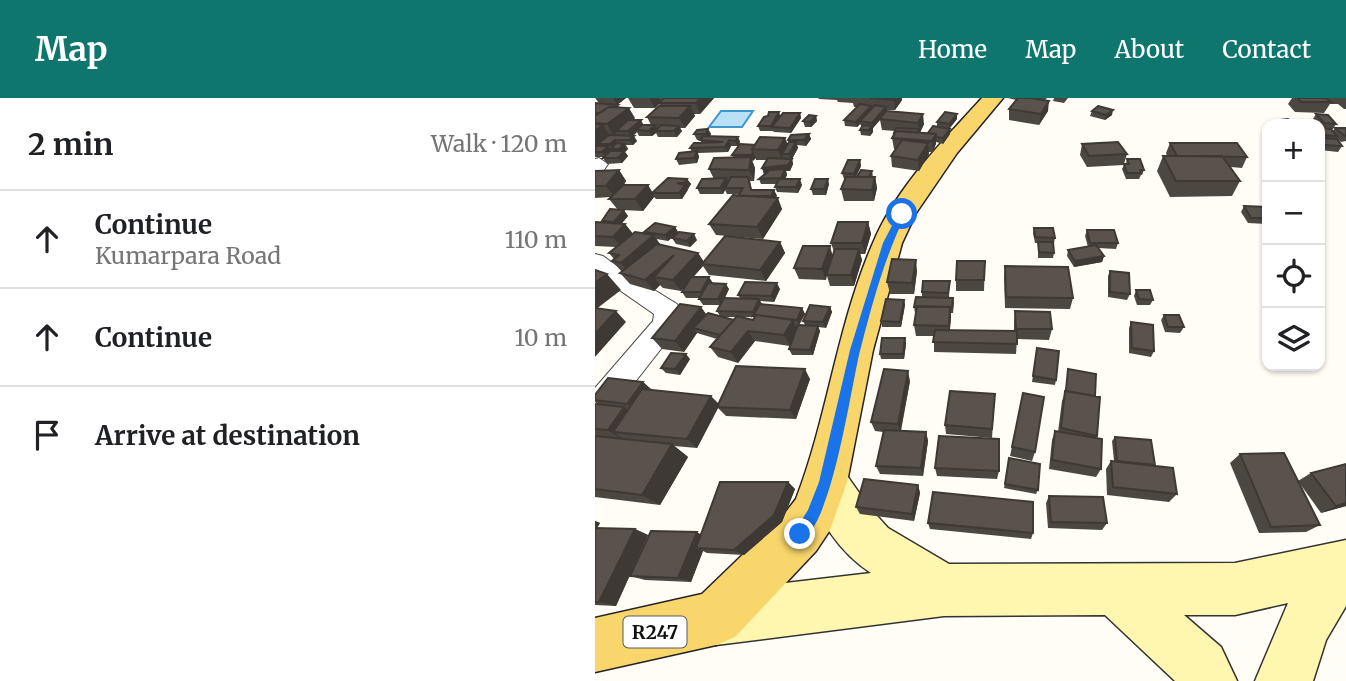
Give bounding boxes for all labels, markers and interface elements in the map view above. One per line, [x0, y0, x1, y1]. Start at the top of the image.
text: Map [35, 29, 108, 70]
text: Home [918, 34, 987, 65]
text: Map [1025, 34, 1076, 65]
text: About [1114, 34, 1184, 65]
text: Contact [1222, 34, 1311, 65]
map controls [1262, 119, 1325, 371]
button: + [1262, 119, 1325, 182]
text: 2 min [28, 125, 113, 163]
text: Walk · 120 m [431, 129, 567, 158]
button: − [1262, 182, 1325, 245]
route start [886, 198, 917, 229]
text: Continue [95, 208, 212, 241]
icon: ahead [28, 220, 66, 258]
text: 110 m [505, 225, 567, 254]
text: Kumarpara Road [95, 241, 281, 270]
button: locate [1262, 245, 1325, 308]
button: layers [1262, 308, 1325, 371]
icon: ahead [28, 318, 66, 356]
text: Continue [95, 321, 212, 354]
text: 10 m [514, 323, 567, 352]
icon: arrive [28, 416, 66, 454]
text: Arrive at destination [95, 419, 360, 452]
route end [784, 518, 815, 549]
road number: R247 [623, 617, 687, 648]

